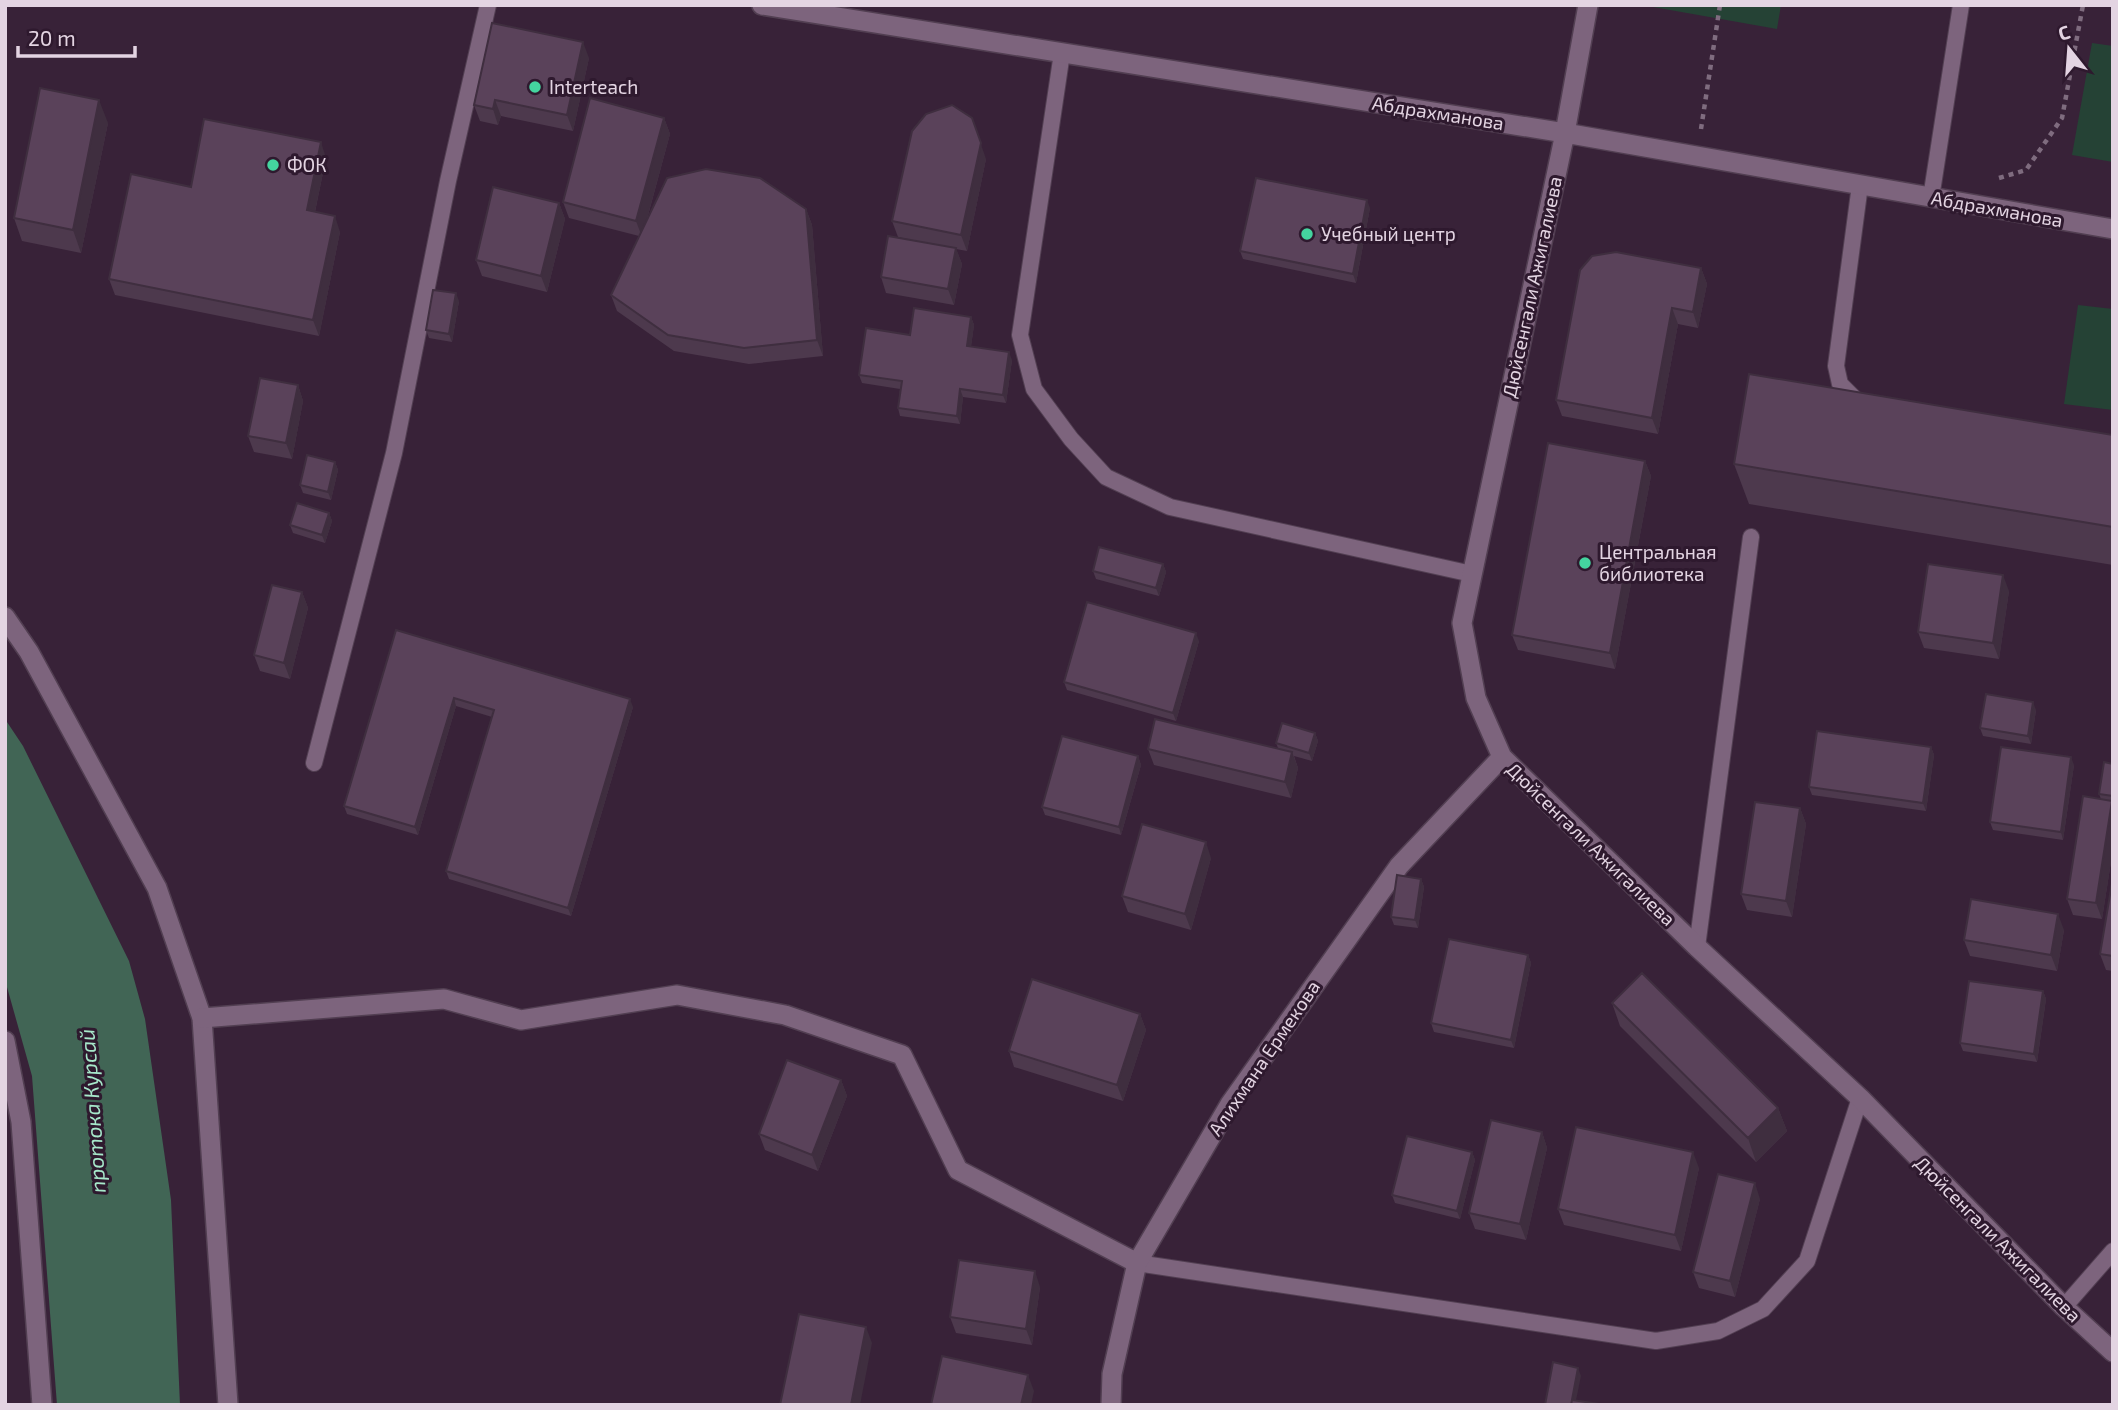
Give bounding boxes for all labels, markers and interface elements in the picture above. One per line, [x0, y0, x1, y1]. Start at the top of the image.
scale bar [18, 14, 135, 58]
north arrow [2034, 14, 2104, 84]
text: С [2055, 20, 2073, 45]
text: 20 m [28, 25, 76, 50]
place label: Interteach [549, 75, 638, 98]
marker: Interteach [527, 79, 543, 95]
street label: Абдрахманова [1371, 91, 1506, 134]
place label: ФОК [287, 153, 327, 176]
marker: ФОК [265, 157, 281, 173]
street label: Дюйсенгали Ажигалиева [1497, 174, 1566, 400]
street label: Абдрахманова [1930, 186, 2065, 231]
place label: Учебный центр [1321, 222, 1456, 245]
marker: Учебный центр [1299, 226, 1315, 242]
place label: Центральная библиотека [1599, 540, 1717, 585]
marker: Центральная библиотека [1577, 555, 1593, 571]
street label: Дюйсенгали Ажигалиева [1502, 757, 1680, 930]
street label: Алихмана Ермекова [1203, 976, 1324, 1140]
water label: протока Курсай [73, 1028, 110, 1194]
street label: Дюйсенгали Ажигалиева [1910, 1151, 2086, 1327]

